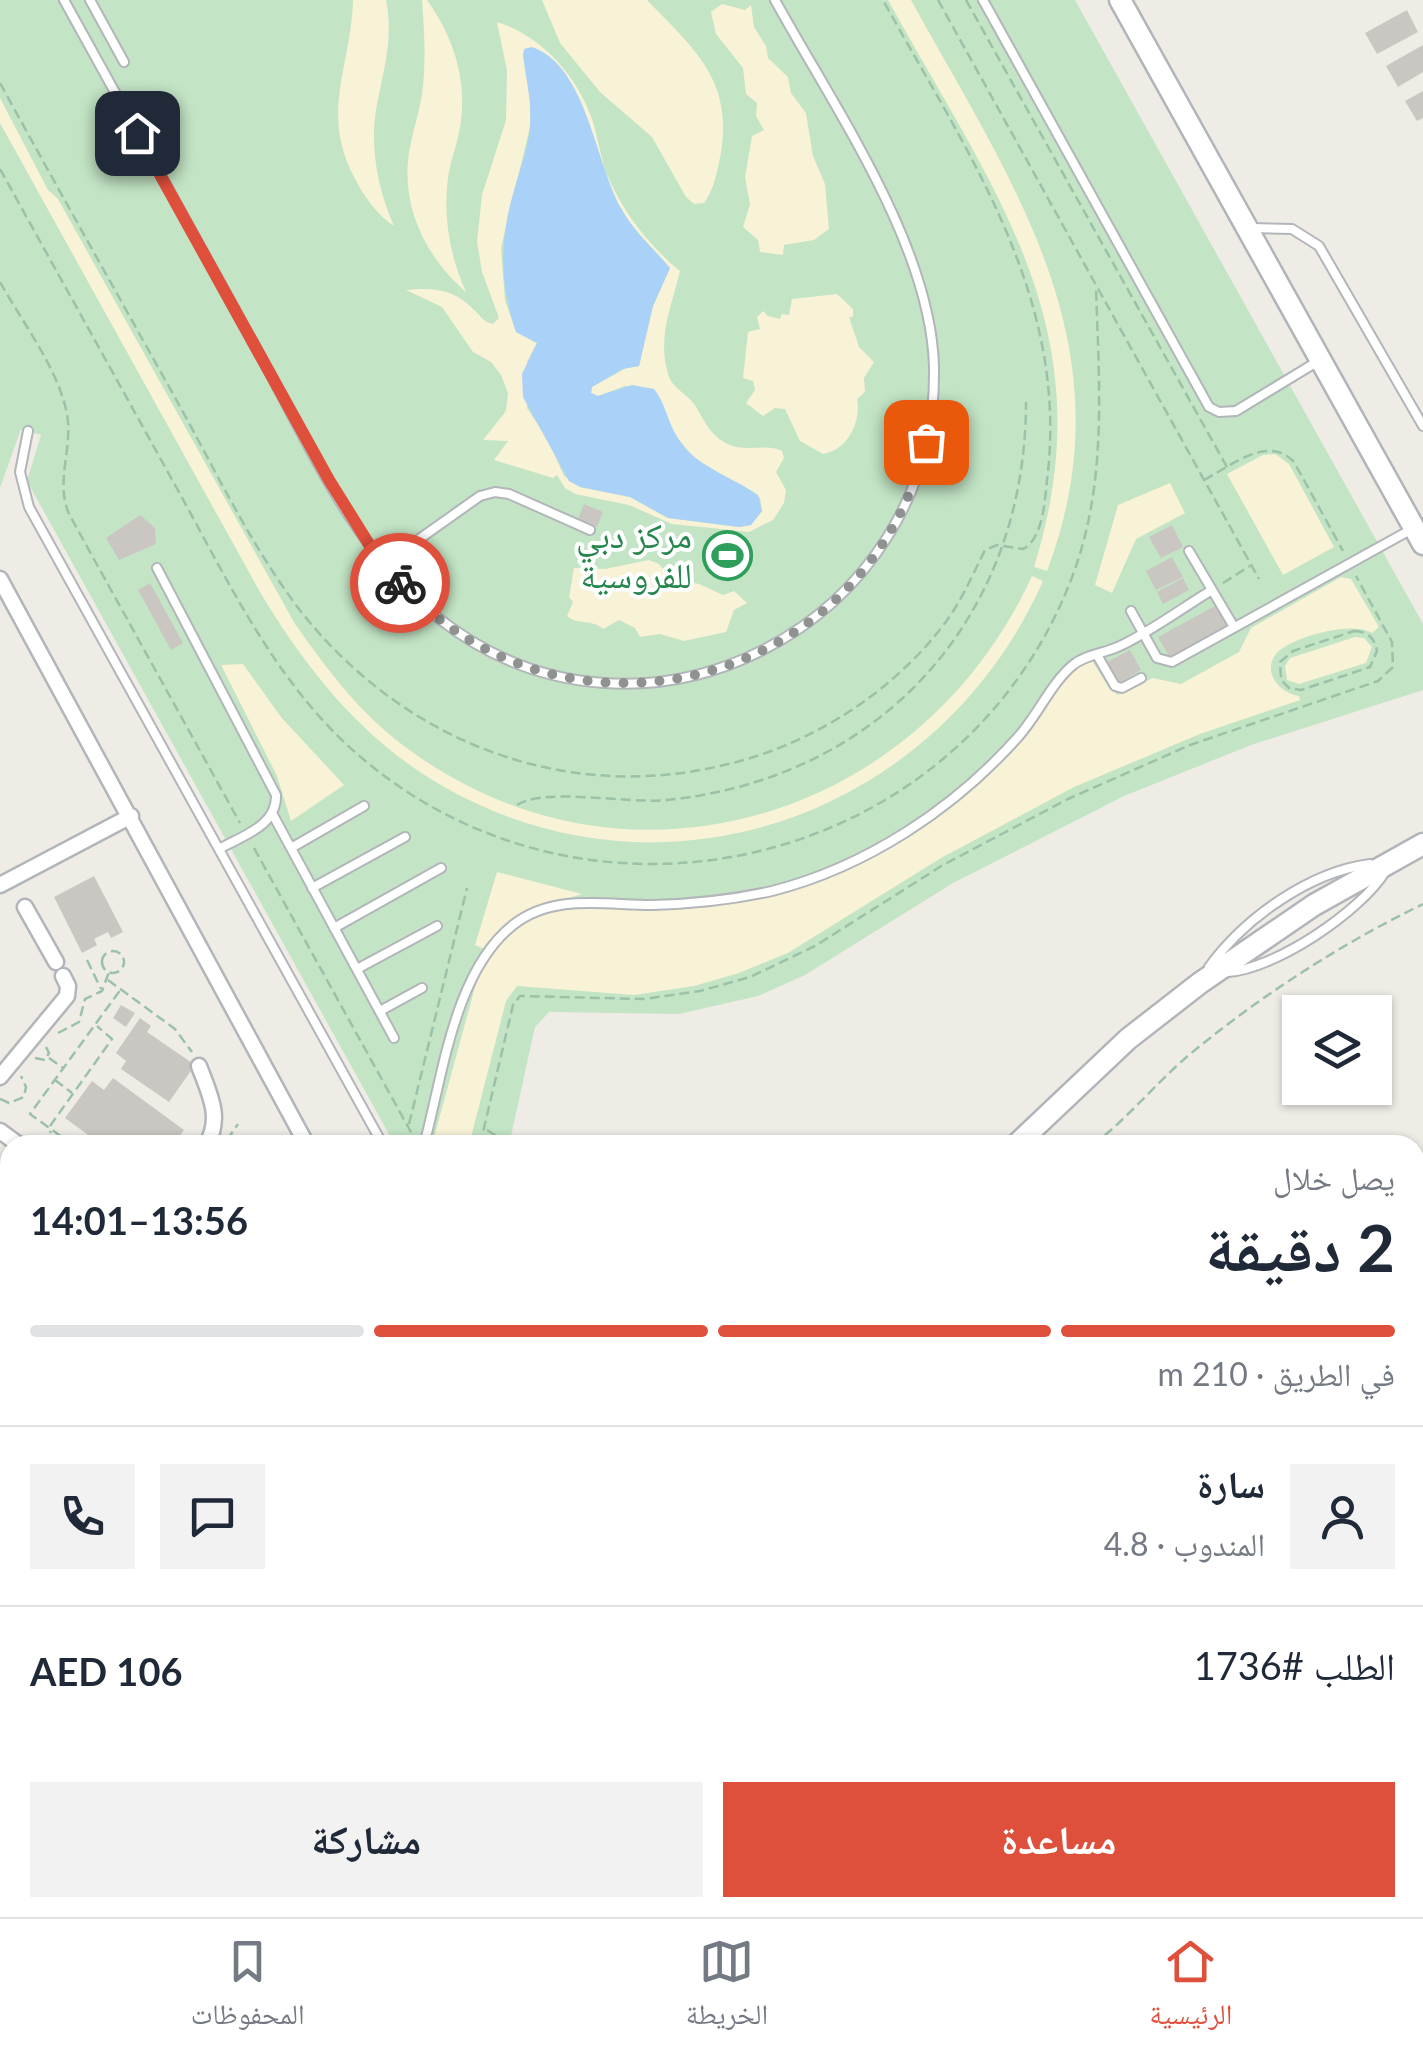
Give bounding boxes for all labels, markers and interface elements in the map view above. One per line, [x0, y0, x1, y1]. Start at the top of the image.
pin [95, 91, 180, 176]
icon: home [110, 106, 165, 161]
pin [884, 400, 969, 485]
icon: bag [899, 415, 954, 470]
place label: مركز دبي للفروسية [576, 513, 692, 596]
sports icon: مركز دبي للفروسية [701, 530, 753, 582]
courier [350, 533, 450, 633]
icon: bike [373, 556, 428, 611]
map controls [1282, 995, 1392, 1105]
button: layers [1282, 995, 1392, 1105]
text: يصل خلال [1273, 1158, 1395, 1197]
text: 13:56–14:01 [30, 1197, 248, 1243]
text: 2 دقيقة [1205, 1208, 1395, 1286]
text: في الطريق · 210 m [1157, 1354, 1395, 1393]
text: سارة [1197, 1460, 1265, 1506]
button: phone [30, 1464, 135, 1569]
button: chat [160, 1464, 265, 1569]
button: person [1290, 1464, 1395, 1569]
text: المندوب · 4.8 [1104, 1524, 1265, 1563]
text: الطلب #1736 [1194, 1642, 1395, 1688]
text: AED 106 [30, 1648, 183, 1694]
button: مشاركة [30, 1782, 703, 1897]
button: مساعدة [723, 1782, 1395, 1897]
tab: المحفوظات [191, 1934, 305, 2042]
tab: الخريطة [686, 1934, 768, 2042]
tab: الرئيسية [1149, 1934, 1232, 2042]

